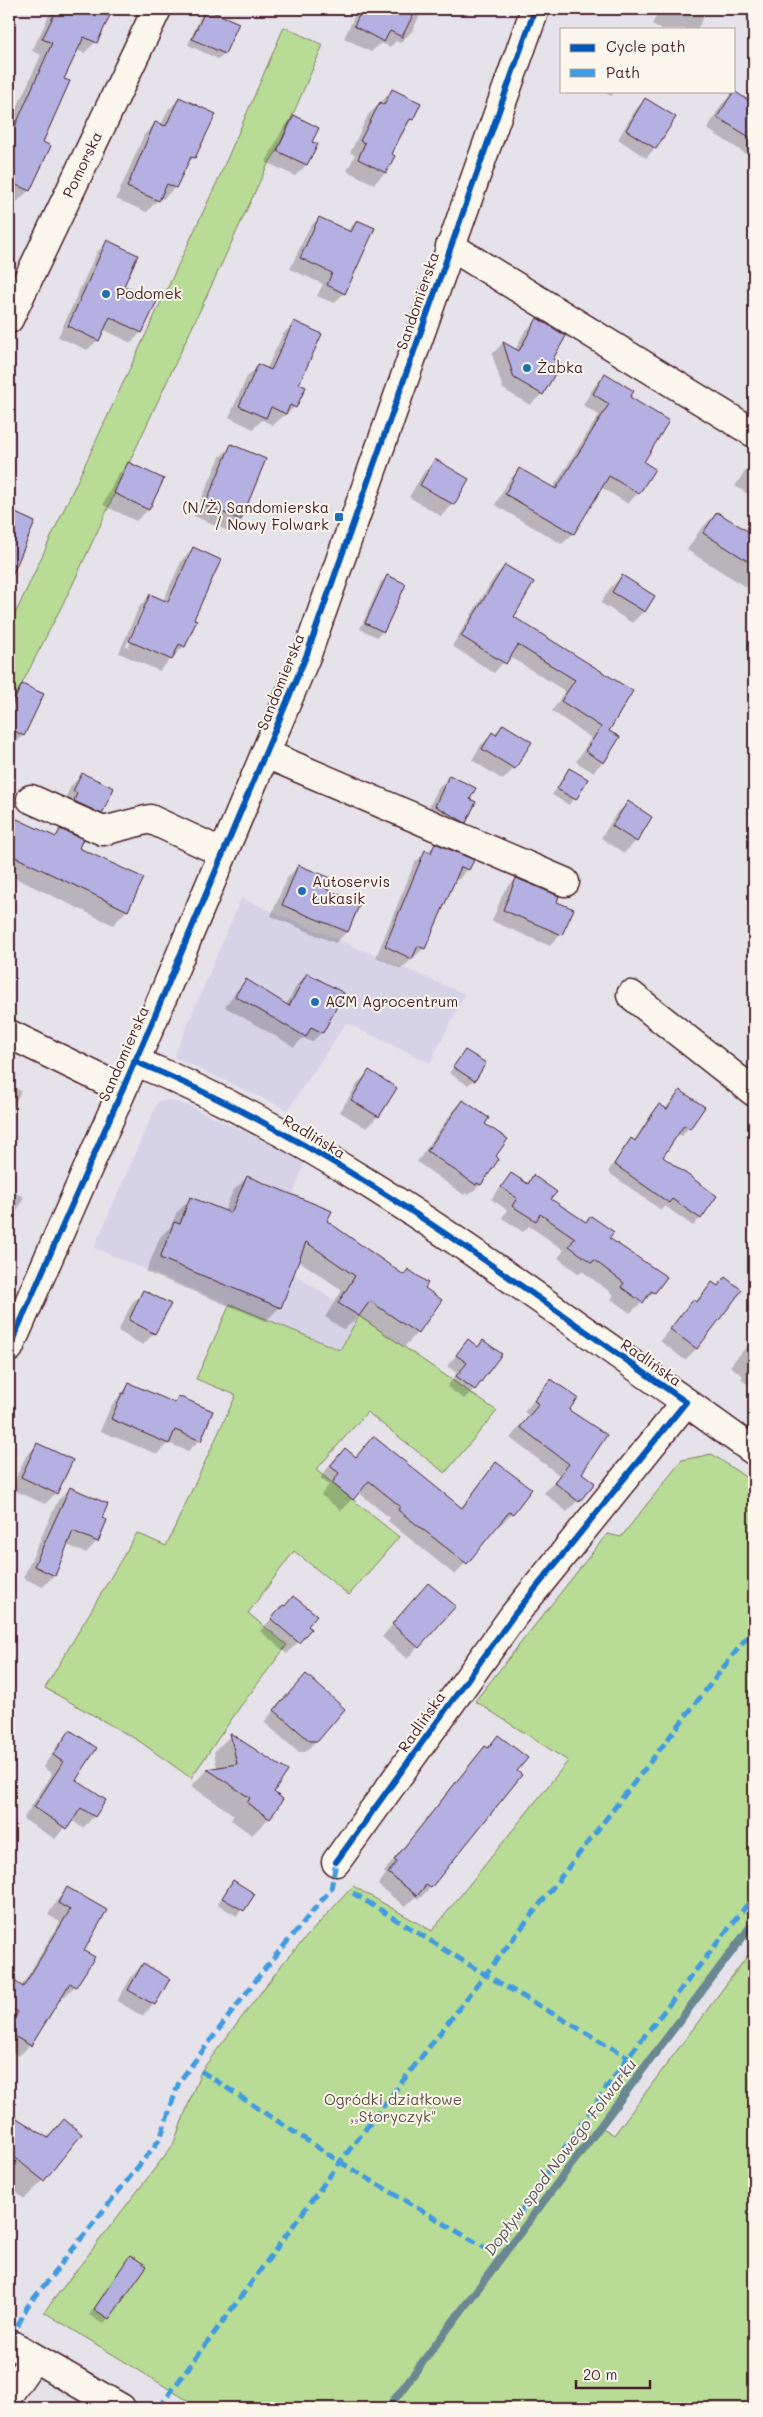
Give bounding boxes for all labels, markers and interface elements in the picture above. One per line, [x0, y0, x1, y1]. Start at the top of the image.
legend [560, 28, 736, 92]
text: Cycle path [606, 36, 685, 56]
text: Path [606, 62, 640, 82]
street label: Pomorska [57, 128, 106, 201]
street label: Sandomierska [391, 249, 443, 352]
place label: Podomek [116, 283, 182, 303]
marker: Podomek [100, 288, 112, 300]
place label: Żabka [537, 357, 583, 377]
marker: Żabka [521, 362, 533, 374]
place label: (N/Ż) Sandomierska / Nowy Folwark [182, 497, 329, 534]
marker: (N/Ż) Sandomierska / Nowy Folwark [333, 511, 345, 523]
street label: Sandomierska [252, 630, 309, 733]
place label: Autoservis Łukasik [312, 871, 390, 908]
marker: Autoservis Łukasik [296, 885, 308, 897]
place label: ACM Agrocentrum [325, 991, 458, 1011]
marker: ACM Agrocentrum [309, 996, 321, 1008]
street label: Sandomierska [93, 1003, 153, 1104]
street label: Radlińska [279, 1110, 350, 1163]
street label: Radlińska [617, 1334, 686, 1390]
street label: Radlińska [393, 1687, 449, 1756]
water label: Dopływ spod Nowego Folwarku [479, 2054, 641, 2259]
park label: Ogródki działkowe ,,Storyczyk" [324, 2089, 462, 2126]
scale bar [576, 2357, 649, 2389]
text: 20 m [583, 2364, 617, 2384]

